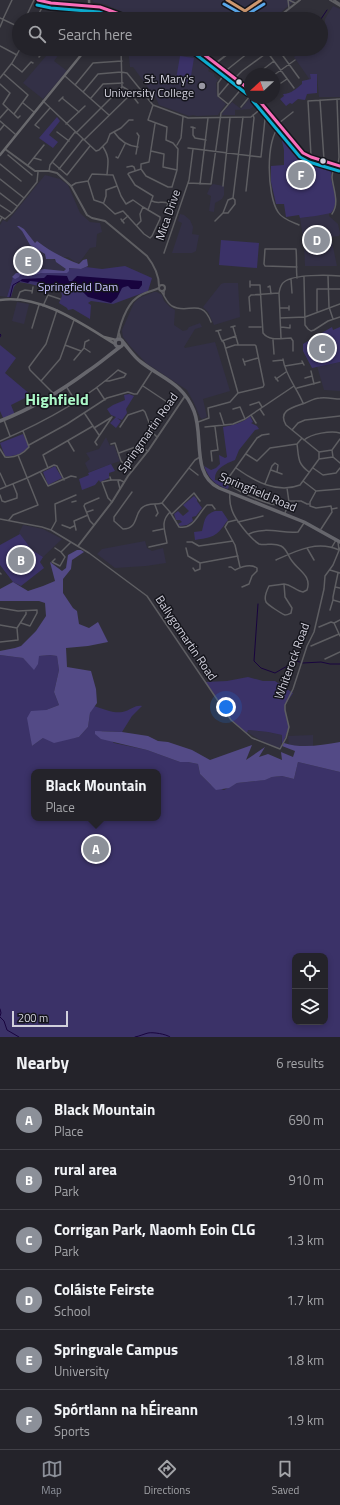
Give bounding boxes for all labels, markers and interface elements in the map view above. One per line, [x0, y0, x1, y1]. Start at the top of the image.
search box [12, 12, 328, 56]
icon: search [26, 23, 48, 45]
text: Search here [58, 23, 132, 46]
north arrow [244, 68, 280, 104]
place label: St. Mary's University College [104, 69, 194, 102]
unlabelled marker [234, 77, 244, 87]
marker: St. Mary's University College [197, 81, 207, 91]
unlabelled marker [318, 156, 328, 166]
pin: F [288, 160, 314, 190]
street label: Mica Drive [150, 187, 185, 243]
pin: D [304, 225, 330, 255]
pin: E [15, 246, 41, 276]
park label: Springfield Dam [38, 277, 118, 296]
pin: C [309, 333, 335, 363]
district label: Highfield [25, 387, 89, 411]
street label: Springmartin Road [113, 389, 182, 477]
street label: Springfield Road [216, 467, 300, 516]
pin: B [8, 545, 34, 575]
street label: Ballygomartin Road [151, 591, 222, 684]
street label: Whiterock Road [269, 620, 314, 702]
your location [216, 697, 236, 717]
popup [31, 769, 161, 821]
text: Black Mountain [45, 774, 147, 797]
text: Place [45, 797, 75, 817]
pin: A [83, 834, 109, 864]
map controls [292, 953, 328, 1025]
button: locate [292, 953, 328, 989]
button: layers [292, 989, 328, 1025]
scale bar [12, 1009, 68, 1028]
text: 200 m [18, 1010, 48, 1026]
text: Nearby [16, 1050, 69, 1076]
text: 6 results [276, 1053, 324, 1073]
text: Black Mountain [54, 1098, 155, 1121]
text: A [25, 1110, 33, 1130]
text: 690 m [288, 1110, 324, 1130]
text: Place [54, 1121, 83, 1141]
text: rural area [54, 1158, 117, 1181]
text: B [25, 1170, 33, 1190]
text: 910 m [288, 1170, 324, 1190]
text: Park [54, 1181, 79, 1201]
text: Corrigan Park, Naomh Eoin CLG [54, 1218, 255, 1241]
text: C [25, 1230, 33, 1250]
text: 1.3 km [287, 1230, 324, 1250]
text: Park [54, 1241, 79, 1261]
text: Coláiste Feirste [54, 1278, 154, 1301]
text: D [25, 1290, 33, 1310]
text: 1.7 km [287, 1290, 324, 1310]
text: School [54, 1301, 90, 1321]
text: Springvale Campus [54, 1338, 178, 1361]
text: E [25, 1350, 33, 1370]
text: 1.8 km [287, 1350, 324, 1370]
text: University [54, 1361, 109, 1381]
text: Spórtlann na hÉireann [54, 1398, 198, 1421]
text: F [26, 1410, 32, 1430]
text: 1.9 km [287, 1410, 324, 1430]
text: Sports [54, 1421, 90, 1441]
tab: Map [41, 1458, 63, 1498]
tab: Directions [144, 1458, 190, 1498]
tab: Saved [271, 1458, 299, 1498]

